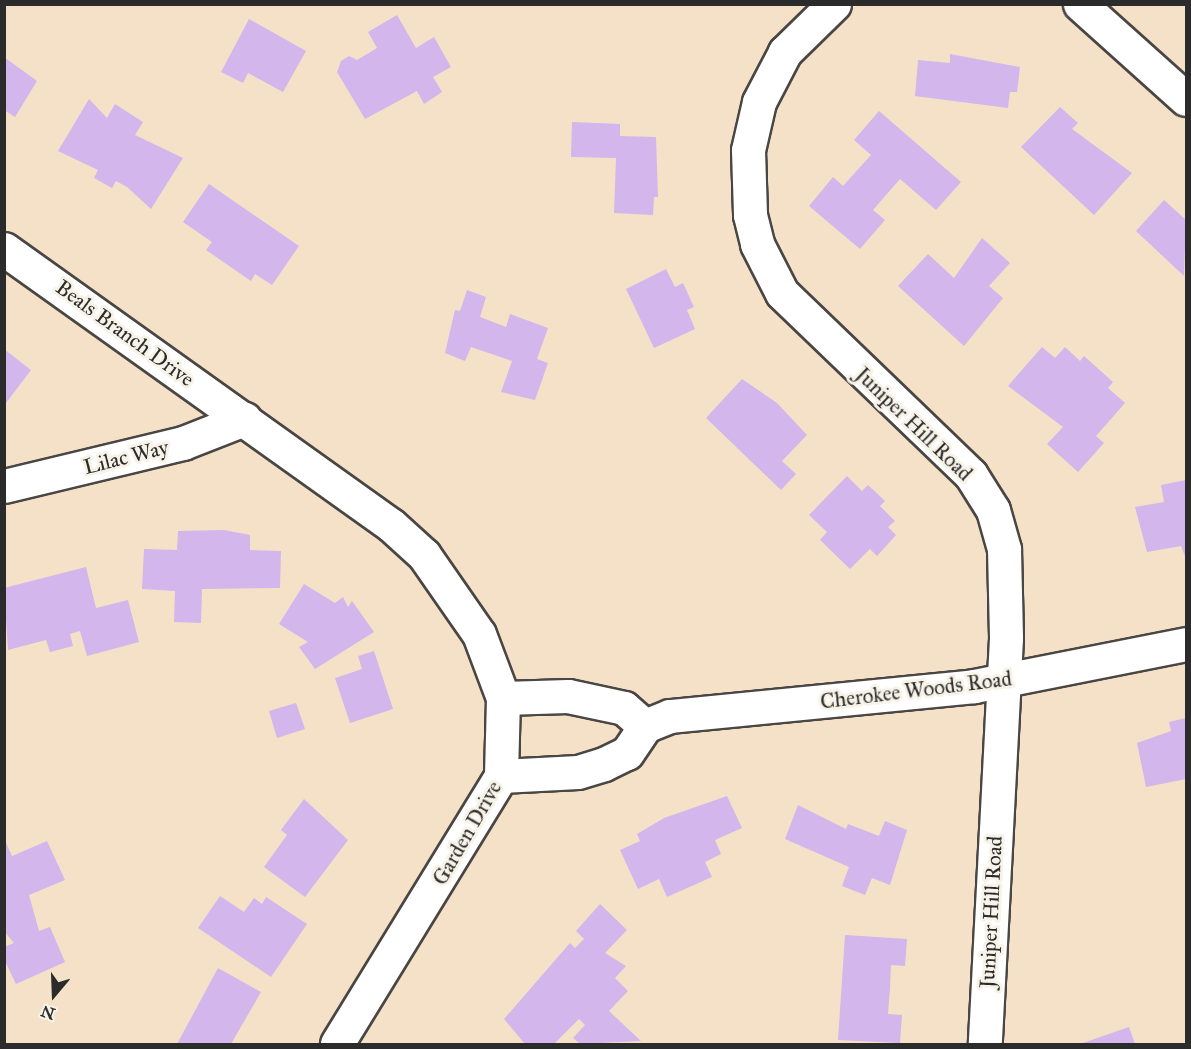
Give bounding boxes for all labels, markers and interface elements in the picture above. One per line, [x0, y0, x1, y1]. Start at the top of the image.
street label: Beals Branch Drive [51, 274, 199, 392]
street label: Juniper Hill Road [850, 362, 978, 486]
street label: Lilac Way [81, 434, 171, 480]
street label: Cherokee Woods Road [819, 666, 1013, 714]
street label: Garden Drive [427, 777, 507, 889]
street label: Juniper Hill Road [974, 835, 1008, 989]
north arrow [24, 965, 84, 1025]
text: N [38, 1001, 57, 1024]

